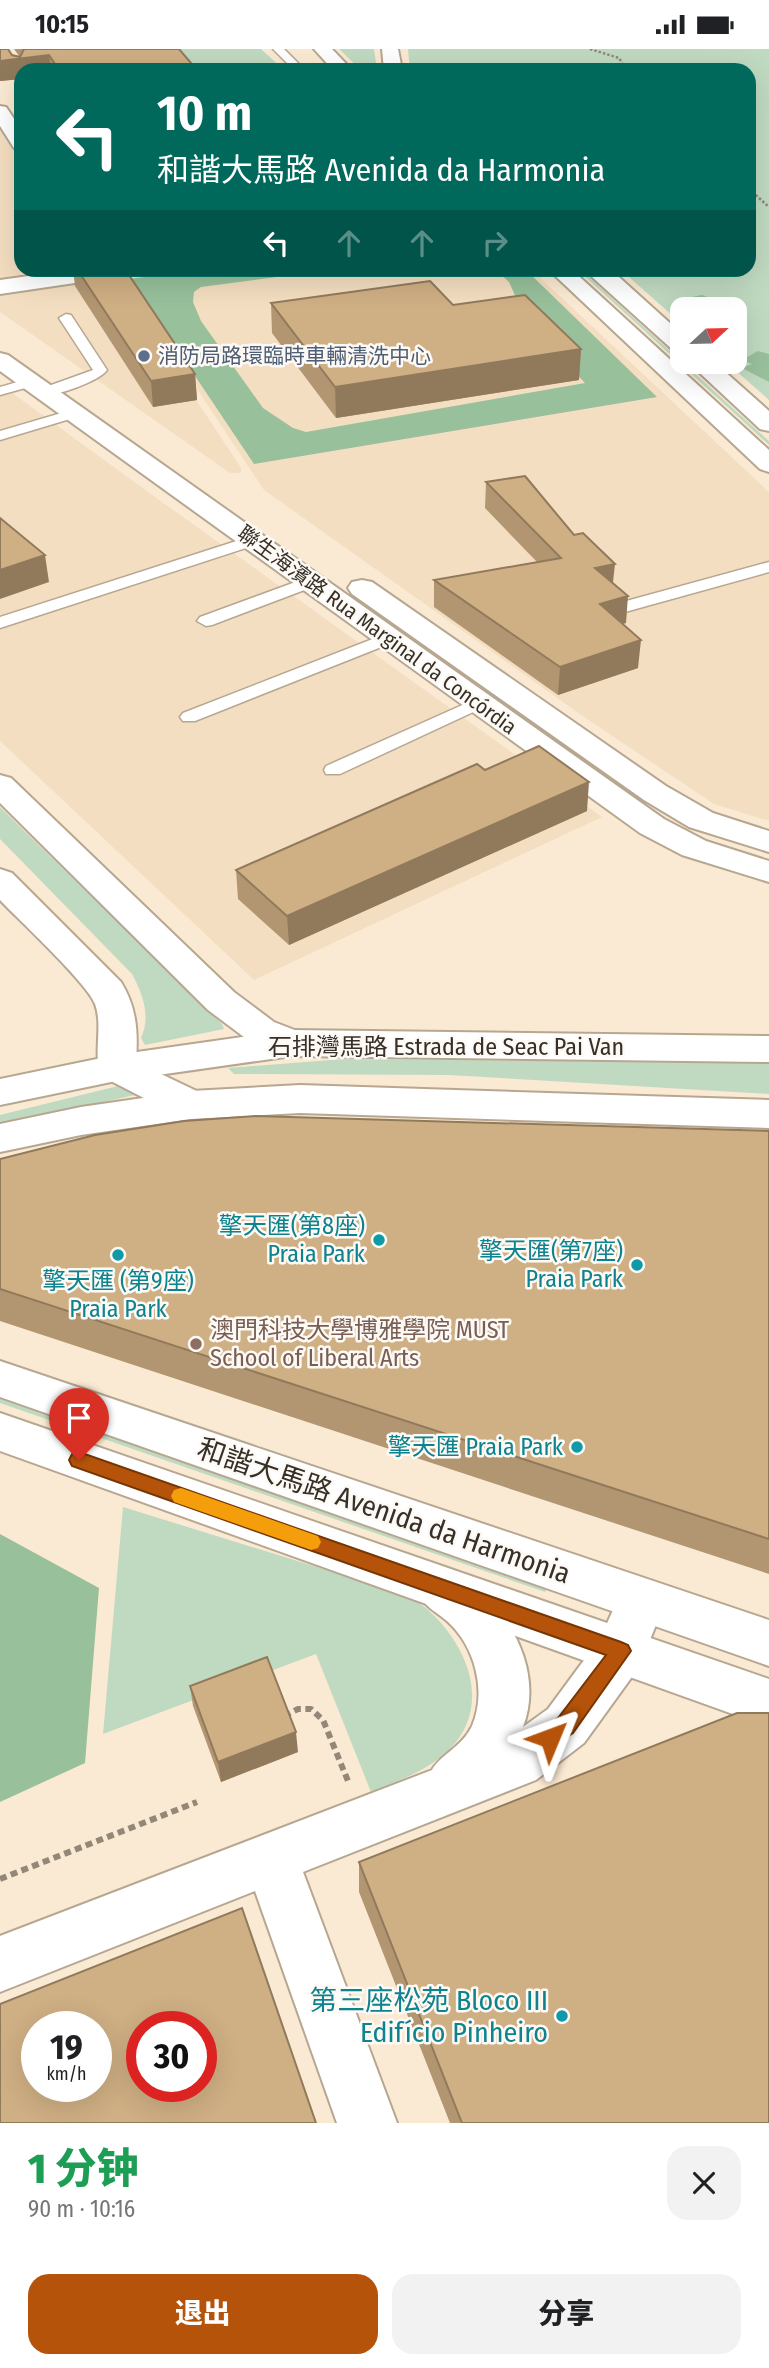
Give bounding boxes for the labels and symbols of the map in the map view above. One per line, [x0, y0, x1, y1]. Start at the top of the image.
north arrow [670, 297, 747, 375]
place label: 消防局路環臨時車輛清洗中心 [158, 343, 431, 369]
marker: 消防局路環臨時車輛清洗中心 [136, 348, 152, 364]
street label: 聯生海濱路 Rua Marginal da Concórdia [232, 520, 522, 740]
street label: 石排灣馬路 Estrada de Seac Pai Van [268, 1033, 624, 1061]
place label: 擎天匯(第8座) Praia Park [219, 1212, 366, 1268]
marker: 擎天匯(第8座) Praia Park [371, 1232, 387, 1248]
place label: 擎天匯(第7座) Praia Park [479, 1237, 624, 1293]
marker: 擎天匯 (第9座) Praia Park [110, 1247, 126, 1263]
marker: 擎天匯(第7座) Praia Park [629, 1257, 645, 1273]
place label: 擎天匯 (第9座) Praia Park [42, 1267, 194, 1323]
place label: 澳門科技大學博雅學院 MUST School of Liberal Arts [210, 1316, 509, 1372]
marker: 澳門科技大學博雅學院 MUST School of Liberal Arts [188, 1336, 204, 1352]
pin [49, 1388, 109, 1460]
street label: 和諧大馬路 Avenida da Harmonia [193, 1432, 575, 1590]
place label: 擎天匯 Praia Park [388, 1433, 564, 1461]
marker: 擎天匯 Praia Park [569, 1439, 585, 1455]
position arrow [513, 1701, 587, 1775]
place label: 第三座松苑 Bloco III Edifício Pinheiro [309, 1984, 548, 2049]
marker: 第三座松苑 Bloco III Edifício Pinheiro [554, 2008, 570, 2024]
speed limit sign: 30 [126, 2011, 217, 2102]

